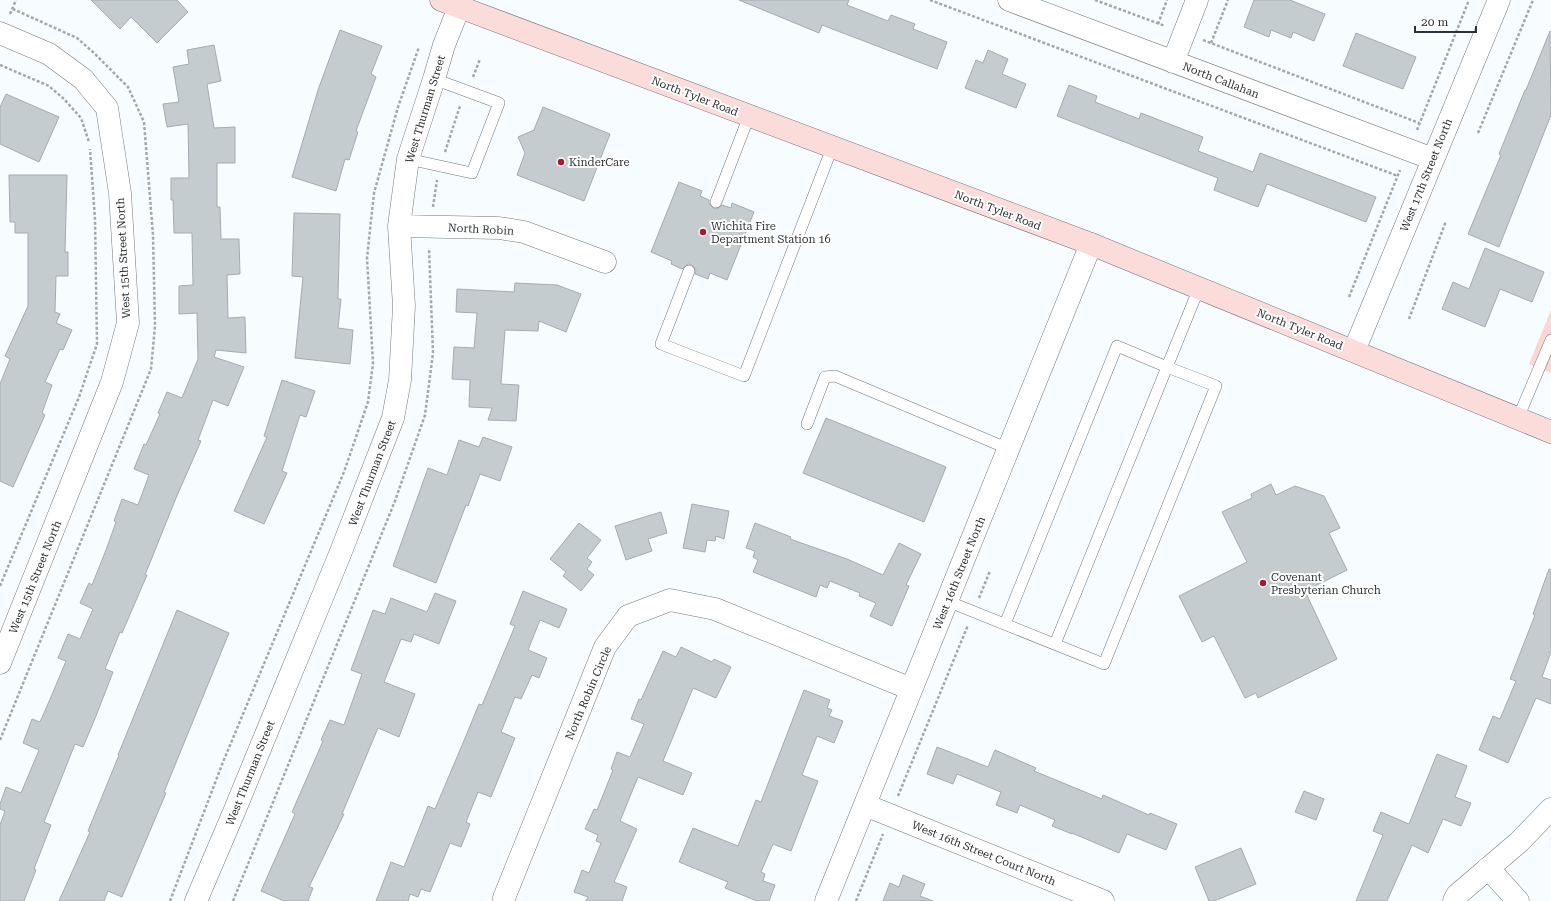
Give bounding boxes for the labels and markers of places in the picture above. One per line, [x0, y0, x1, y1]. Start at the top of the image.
place label: KinderCare [569, 156, 630, 169]
marker: KinderCare [556, 157, 566, 167]
place label: Wichita Fire Department Station 16 [711, 220, 831, 246]
marker: Wichita Fire Department Station 16 [698, 227, 708, 237]
place label: Covenant Presbyterian Church [1271, 571, 1381, 597]
marker: Covenant Presbyterian Church [1258, 578, 1268, 588]

